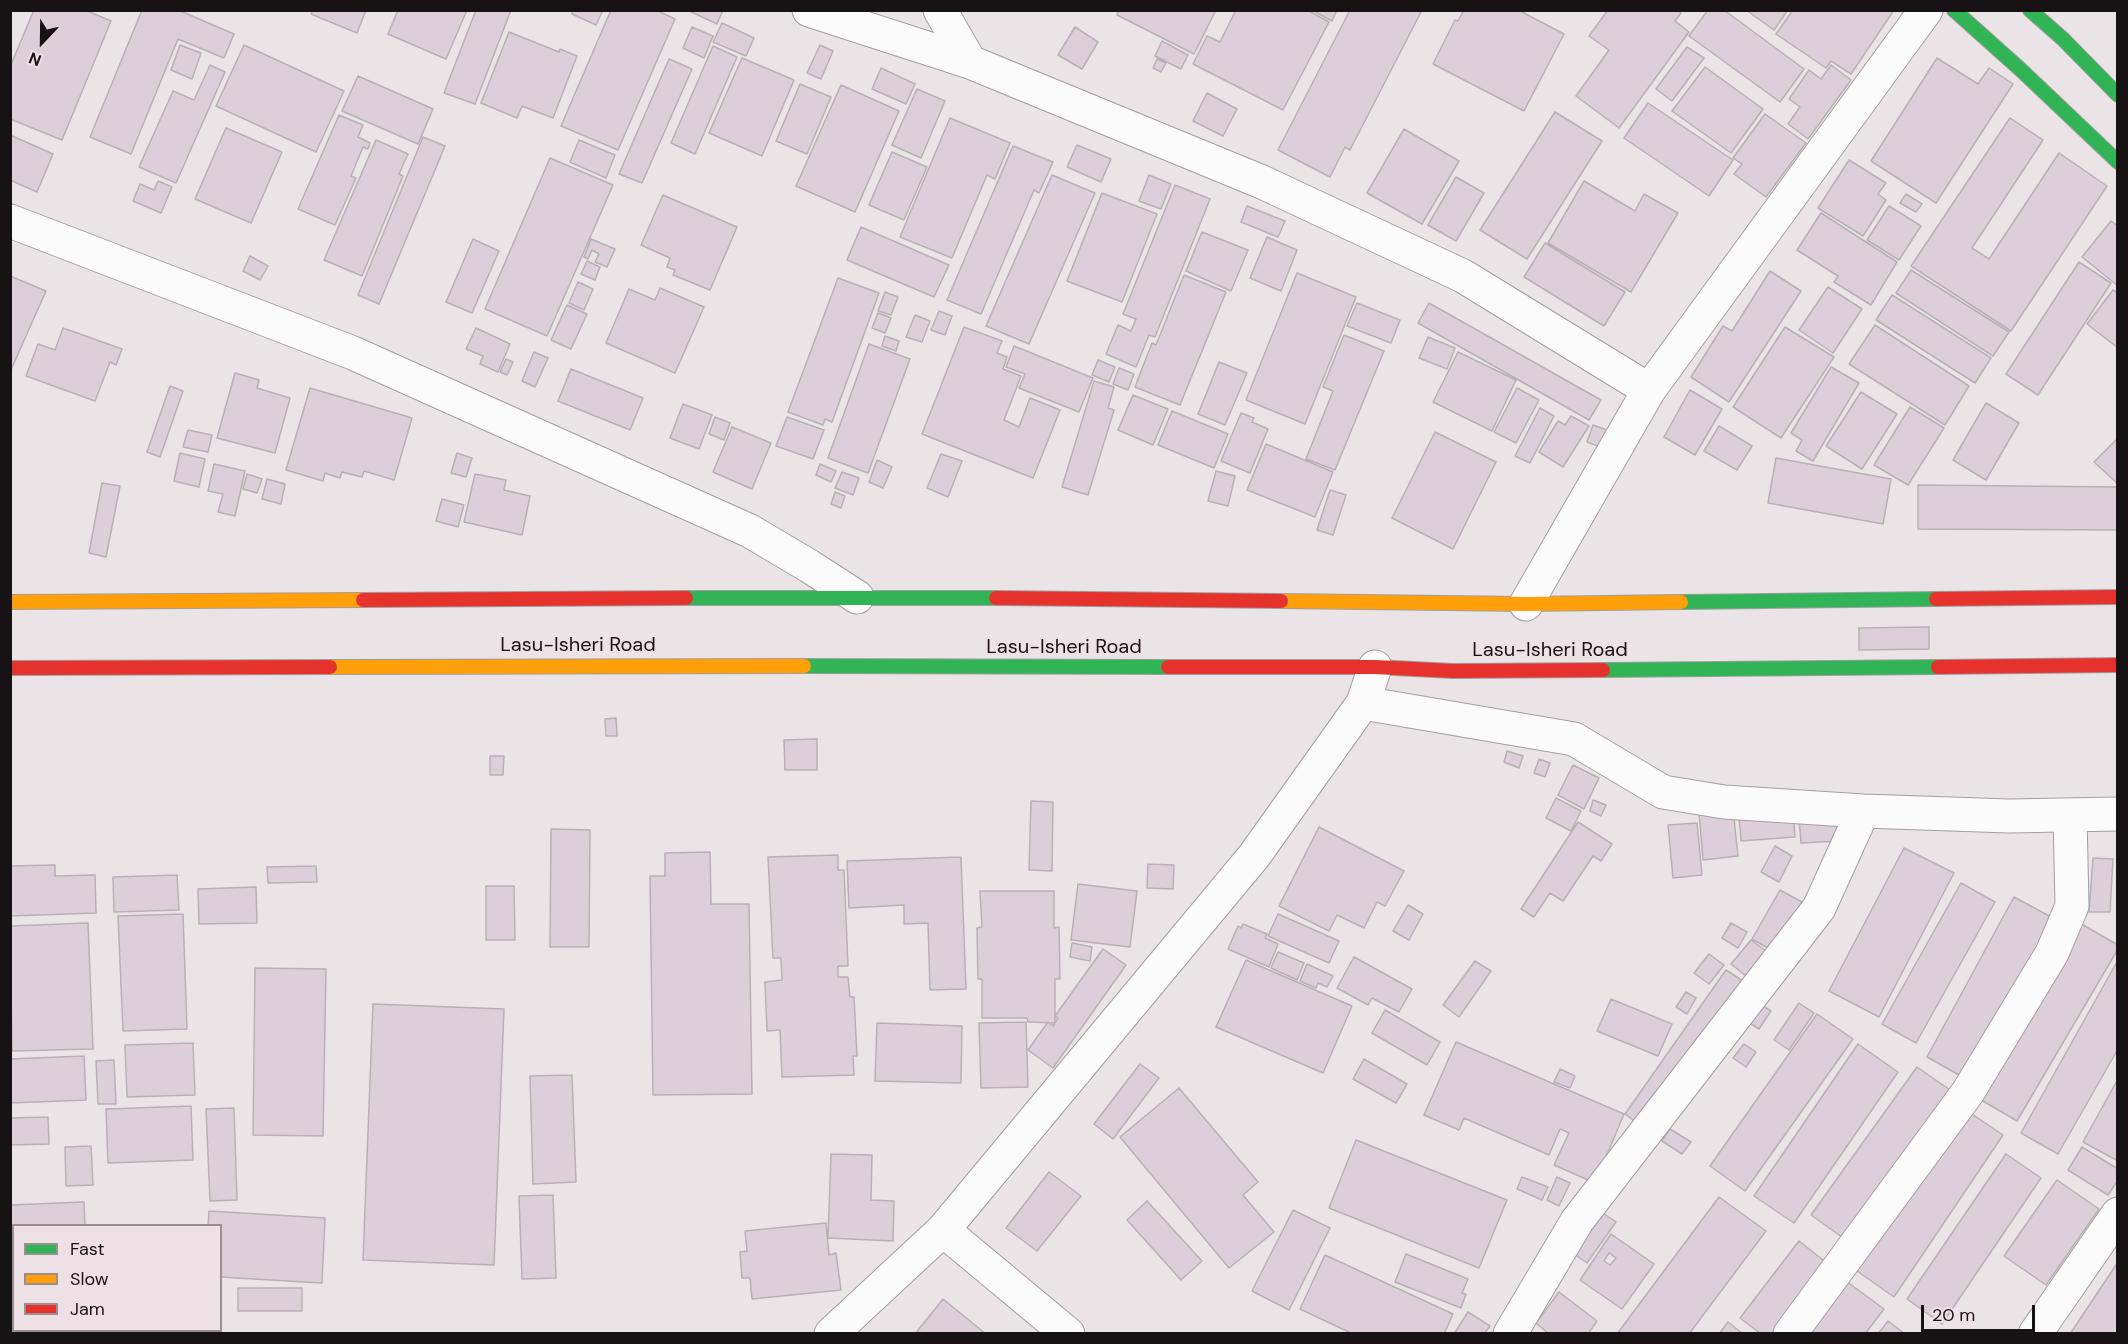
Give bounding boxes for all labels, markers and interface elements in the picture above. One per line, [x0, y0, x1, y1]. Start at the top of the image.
north arrow [12, 12, 72, 72]
text: N [26, 47, 44, 71]
street label: Lasu-Isheri Road [500, 634, 656, 658]
street label: Lasu-Isheri Road [986, 636, 1142, 660]
street label: Lasu-Isheri Road [1472, 639, 1628, 663]
legend [12, 1224, 222, 1332]
text: Fast [70, 1237, 105, 1261]
text: Slow [70, 1267, 109, 1291]
scale bar [1924, 1293, 2038, 1331]
text: Jam [70, 1297, 105, 1321]
text: 20 m [1932, 1303, 1975, 1327]

